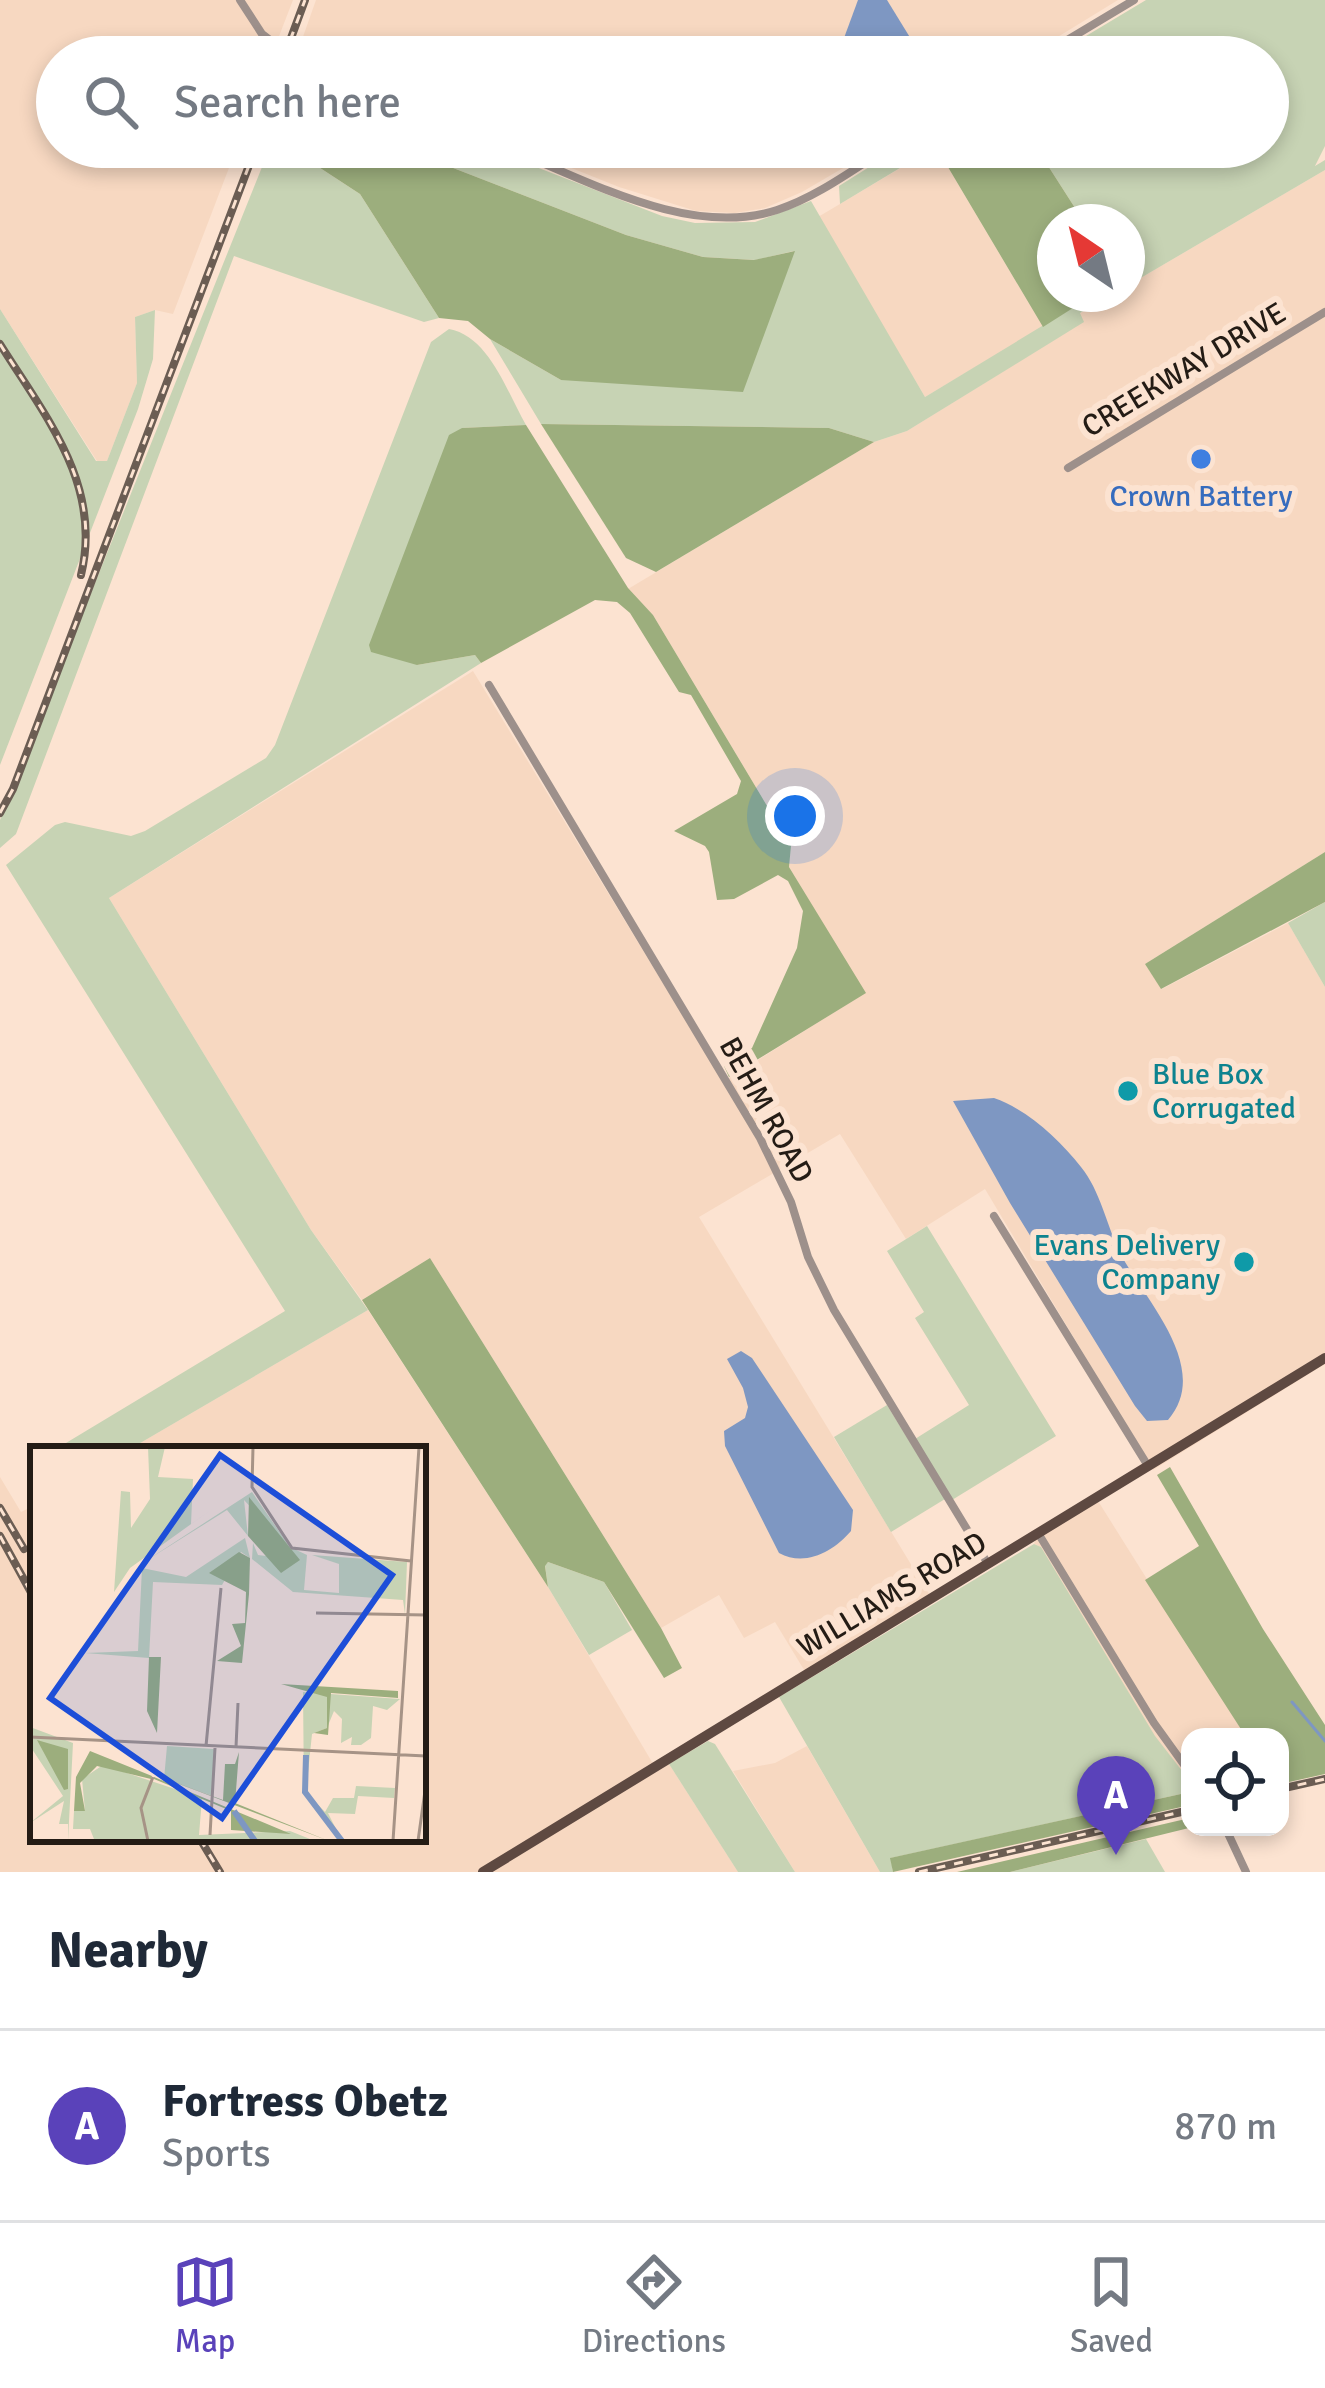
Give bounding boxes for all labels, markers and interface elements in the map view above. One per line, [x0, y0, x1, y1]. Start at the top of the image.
search box [36, 36, 1289, 168]
icon: search [78, 69, 144, 135]
text: Search here [174, 75, 401, 130]
north arrow [1037, 204, 1145, 312]
street label: CREEKWAY DRIVE [1075, 294, 1293, 446]
marker: Crown Battery [1188, 446, 1214, 472]
place label: Crown Battery [1109, 478, 1293, 515]
your location [765, 786, 825, 846]
street label: BEHM ROAD [711, 1031, 821, 1189]
place label: Blue Box Corrugated [1152, 1056, 1296, 1127]
marker: Blue Box Corrugated [1115, 1078, 1141, 1104]
place label: Evans Delivery Company [1034, 1227, 1220, 1298]
marker: Evans Delivery Company [1231, 1249, 1257, 1275]
inset map [30, 1446, 426, 1842]
street label: WILLIAMS ROAD [791, 1524, 993, 1666]
map controls [1181, 1728, 1289, 1836]
button: locate [1181, 1728, 1289, 1836]
pin: A [1077, 1756, 1155, 1855]
text: Nearby [48, 1919, 208, 1982]
text: Fortress Obetz [162, 2074, 448, 2129]
text: A [75, 2102, 99, 2150]
text: 870 m [1174, 2102, 1277, 2150]
text: Sports [162, 2129, 271, 2177]
tab: Map [172, 2249, 238, 2362]
tab: Directions [582, 2249, 726, 2362]
tab: Saved [1070, 2249, 1153, 2362]

